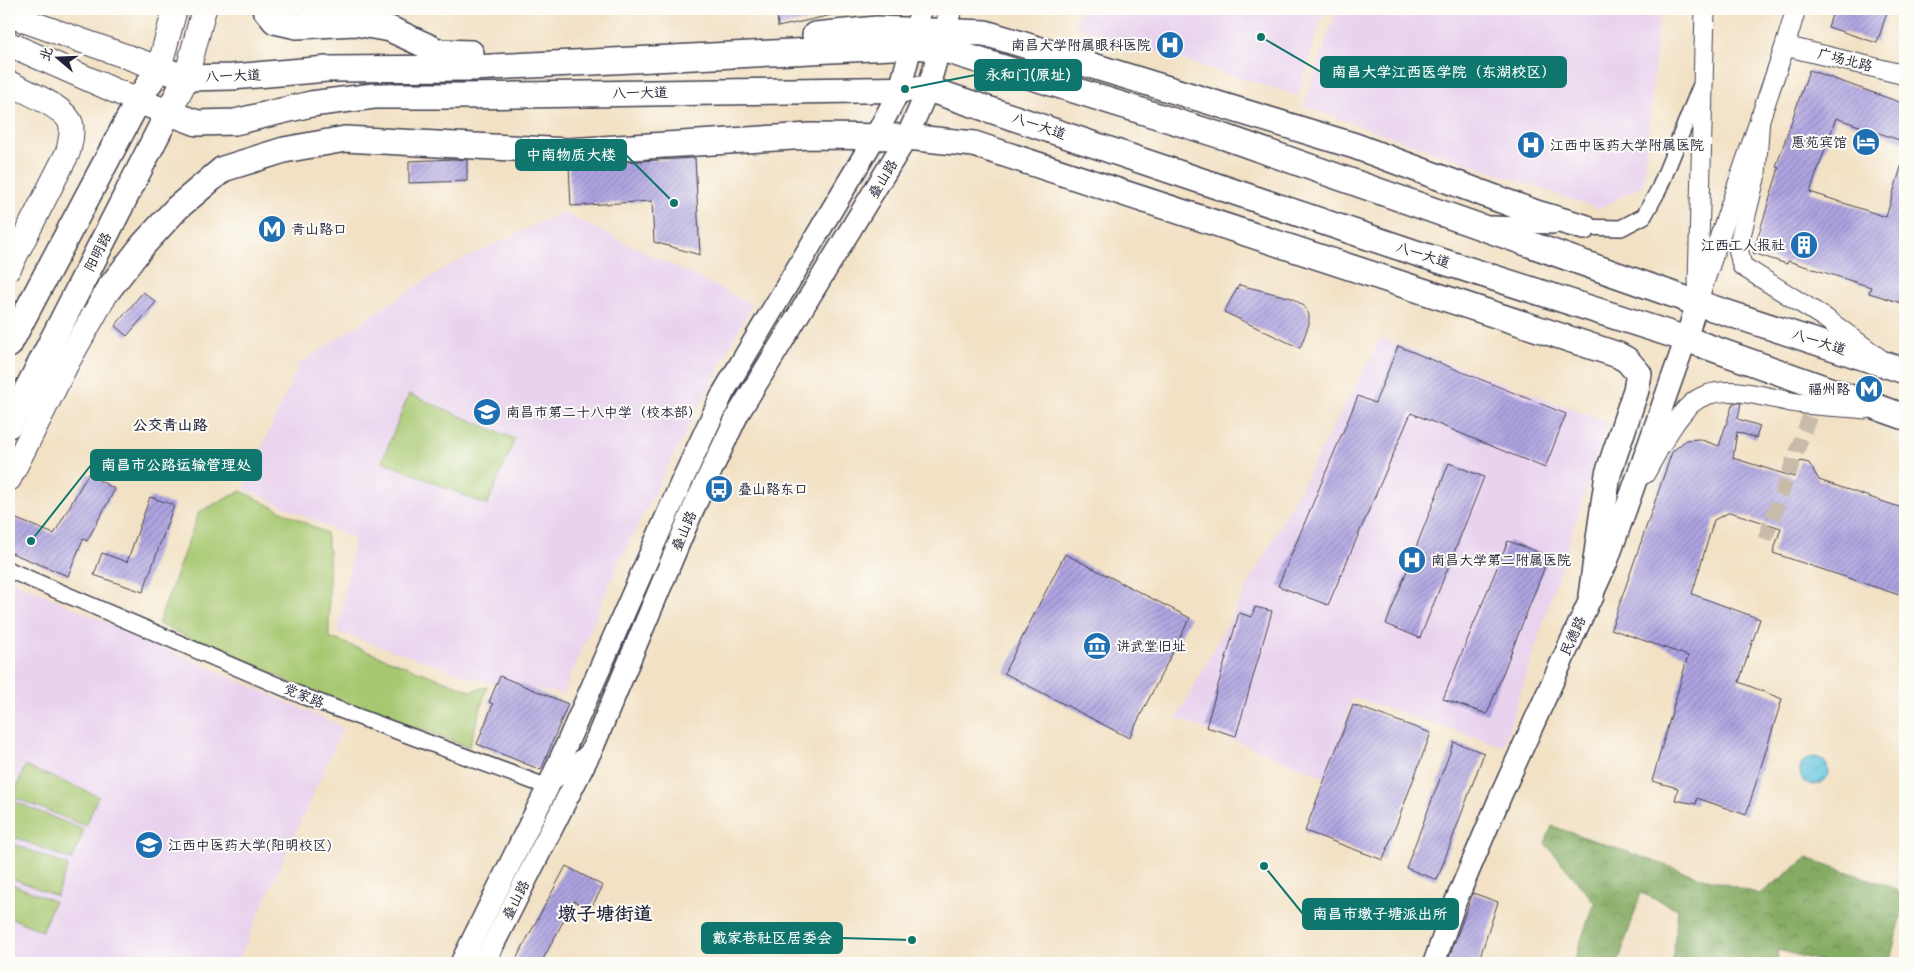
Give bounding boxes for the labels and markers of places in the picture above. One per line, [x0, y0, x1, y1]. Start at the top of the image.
hospital icon: 南昌大学附属眼科医院 [1155, 30, 1185, 60]
place label: 南昌大学附属眼科医院 [1011, 37, 1151, 54]
callout: 南昌大学江西医学院（东湖校区） [1321, 57, 1566, 87]
callout: 永和门(原址) [975, 60, 1081, 90]
hotel icon: 惠苑宾馆 [1851, 127, 1881, 157]
hospital icon: 江西中医药大学附属医院 [1516, 130, 1546, 160]
place label: 惠苑宾馆 [1791, 134, 1847, 151]
place label: 江西中医药大学附属医院 [1550, 137, 1704, 154]
callout: 中南物质大楼 [516, 140, 626, 170]
metro station icon: 青山路口 [257, 214, 287, 244]
place label: 青山路口 [291, 221, 347, 238]
building icon: 江西工人报社 [1789, 230, 1819, 260]
place label: 江西工人报社 [1701, 237, 1785, 254]
metro station icon: 福州路 [1854, 374, 1884, 404]
place label: 福州路 [1808, 381, 1850, 398]
school or university icon: 南昌市第二十八中学（校本部） [472, 397, 502, 427]
place label: 南昌市第二十八中学（校本部） [506, 404, 702, 421]
callout: 南昌市公路运输管理处 [91, 450, 261, 480]
bus stop icon: 叠山路东口 [704, 474, 734, 504]
place label: 叠山路东口 [738, 481, 808, 498]
hospital icon: 南昌大学第二附属医院 [1397, 545, 1427, 575]
place label: 南昌大学第二附属医院 [1431, 552, 1571, 569]
museum icon: 讲武堂旧址 [1082, 631, 1112, 661]
place label: 讲武堂旧址 [1116, 638, 1186, 655]
school or university icon: 江西中医药大学(阳明校区) [134, 830, 164, 860]
place label: 江西中医药大学(阳明校区) [168, 837, 332, 854]
callout: 南昌市墩子塘派出所 [1303, 899, 1458, 929]
callout: 戴家巷社区居委会 [702, 923, 842, 953]

